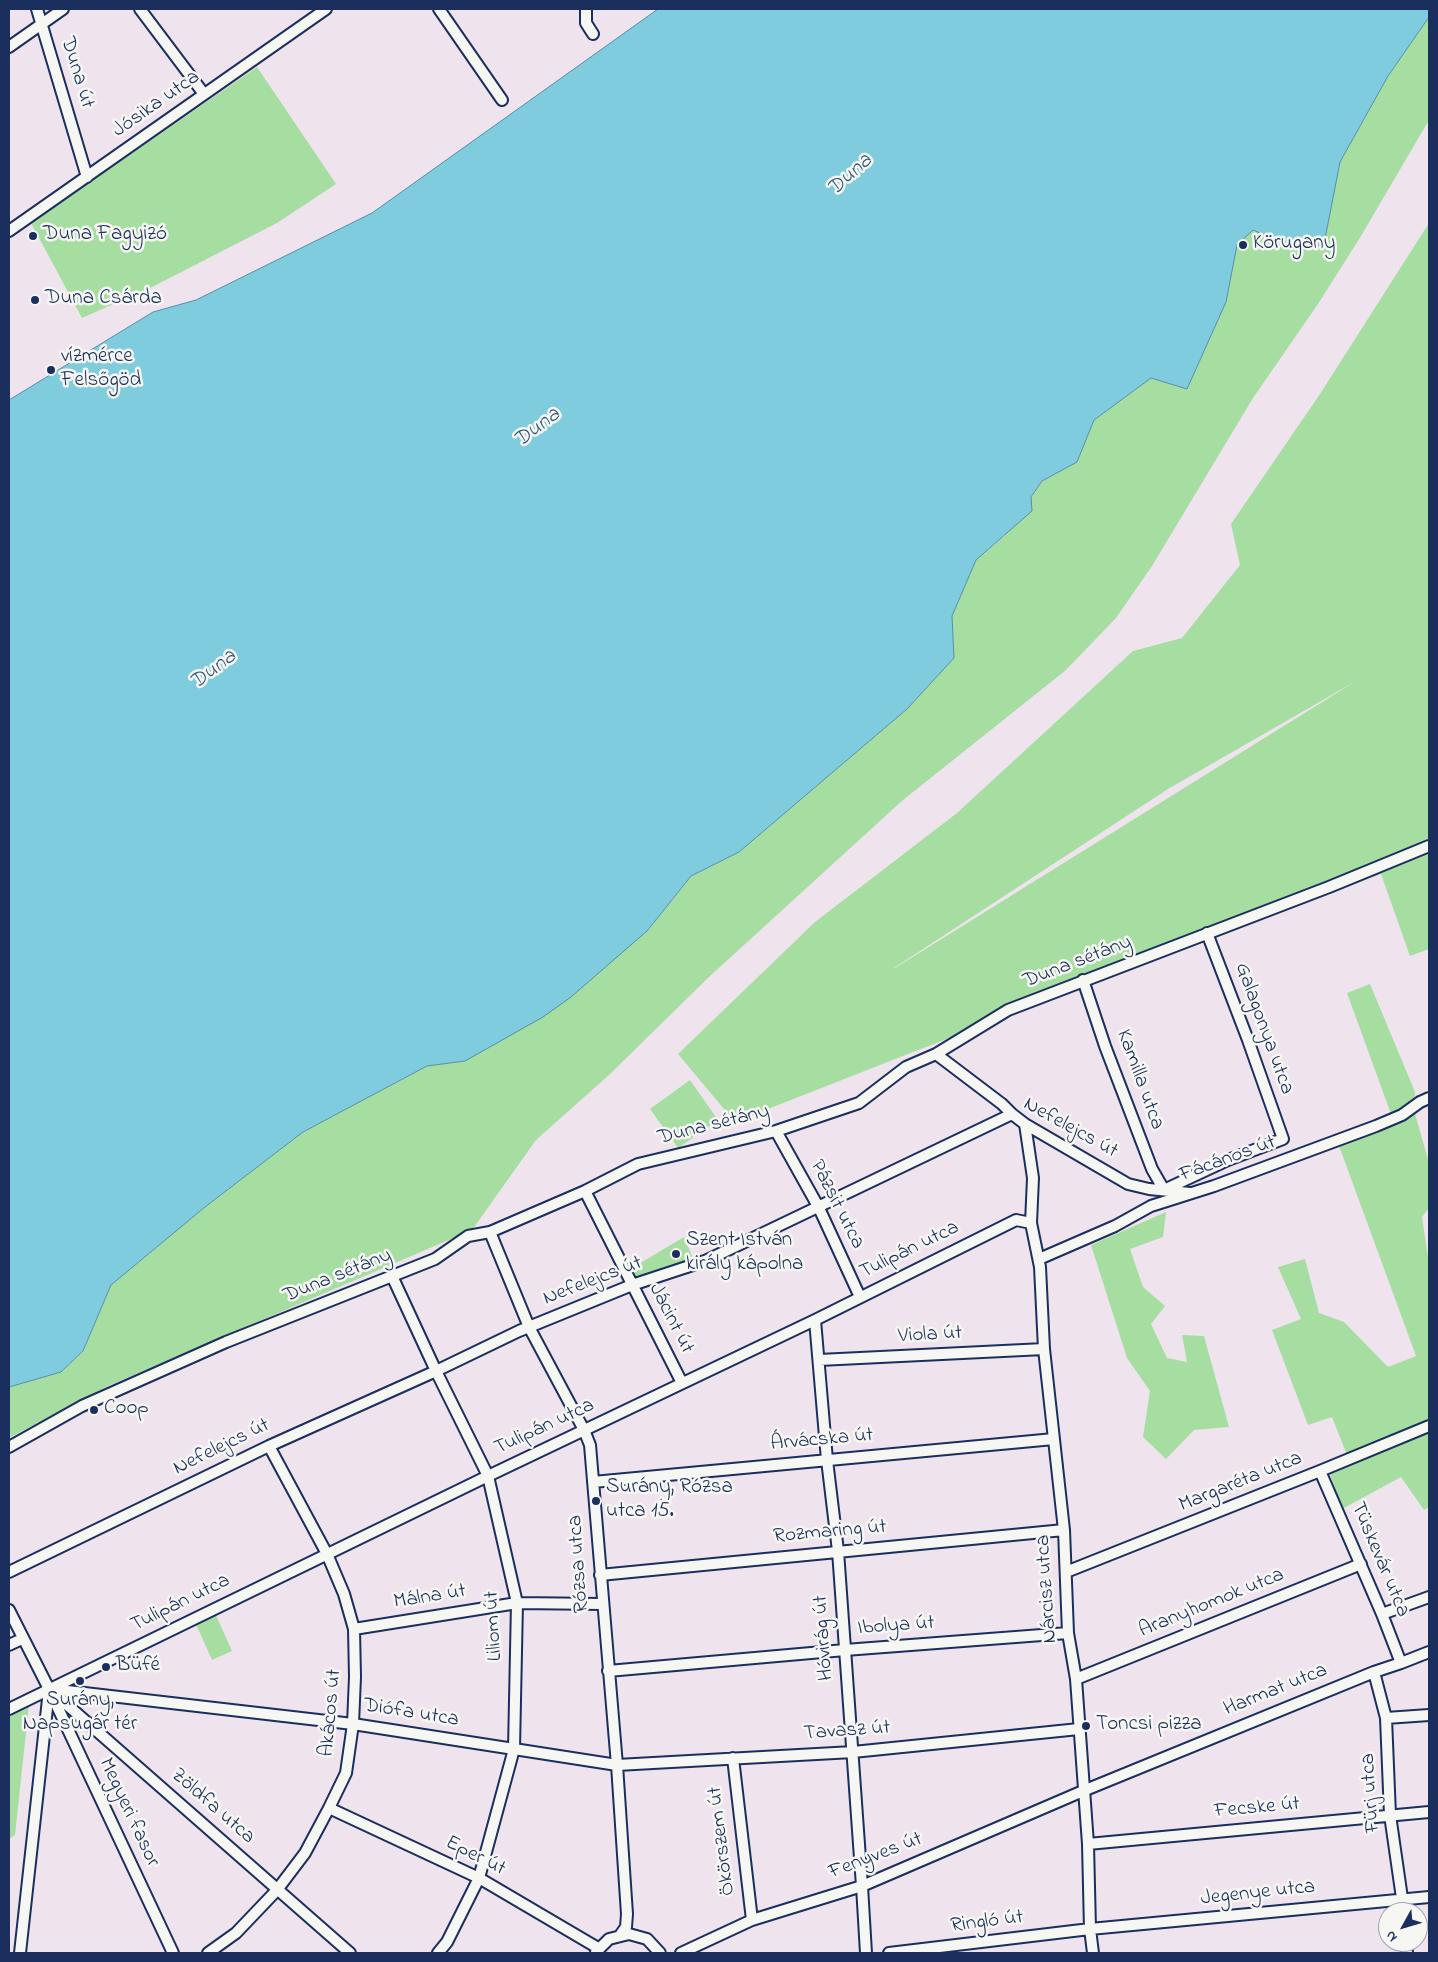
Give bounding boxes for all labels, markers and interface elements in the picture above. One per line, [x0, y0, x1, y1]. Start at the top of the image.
street label: Duna út [53, 34, 99, 112]
street label: Jósika utca [108, 66, 206, 144]
water label: Duna [823, 149, 879, 203]
place label: Duna Fagyizó [43, 223, 167, 249]
marker: Duna Fagyizó [27, 230, 39, 242]
place label: Körugany [1253, 232, 1335, 258]
marker: Körugany [1237, 239, 1249, 251]
place label: Duna Csárda [45, 287, 162, 313]
marker: Duna Csárda [29, 294, 41, 306]
place label: vízmérce Felsőgöd [61, 345, 141, 395]
marker: vízmérce Felsőgöd [45, 364, 57, 376]
water label: Duna [510, 403, 566, 455]
water label: Duna [186, 645, 242, 697]
street label: Duna sétány [1020, 931, 1136, 995]
street label: Galagonya utca [1228, 960, 1298, 1098]
street label: Kamilla utca [1109, 1026, 1169, 1134]
street label: Nefelejcs út [1018, 1093, 1122, 1165]
street label: Duna sétány [656, 1100, 772, 1152]
street label: Fácános út [1177, 1131, 1279, 1189]
street label: Pázsit utca [803, 1156, 869, 1254]
street label: Tulipán utca [856, 1216, 964, 1286]
place label: Szent István király kápolna [686, 1229, 803, 1279]
street label: Duna sétány [280, 1244, 396, 1310]
marker: Szent István király kápolna [670, 1248, 682, 1260]
street label: Nefelejcs út [540, 1252, 646, 1312]
street label: Jácint út [642, 1280, 698, 1358]
street label: Viola út [897, 1322, 963, 1350]
street label: Tulipán utca [491, 1394, 599, 1462]
place label: Coop [104, 1397, 149, 1423]
marker: Coop [88, 1404, 100, 1416]
street label: Nefelejcs út [170, 1414, 274, 1482]
street label: Árvácska út [770, 1424, 874, 1458]
street label: Margaréta utca [1176, 1447, 1306, 1519]
place label: Surány, Rózsa utca 15. [606, 1476, 733, 1526]
marker: Surány, Rózsa utca 15. [590, 1495, 602, 1507]
street label: Tüskevár utca [1344, 1499, 1414, 1621]
street label: Rózsa utca [564, 1514, 596, 1614]
street label: Rozmaring út [772, 1516, 888, 1550]
street label: Nárcisz utca [1032, 1534, 1064, 1644]
street label: Aranyhomok utca [1136, 1563, 1288, 1645]
street label: Tulipán utca [127, 1569, 235, 1639]
street label: Málna út [392, 1580, 468, 1616]
street label: Liliom út [481, 1590, 509, 1662]
street label: Hóvirág út [809, 1594, 841, 1682]
street label: Ibolya út [857, 1612, 935, 1642]
place label: Büfé [116, 1654, 160, 1680]
street label: Harmat utca [1220, 1659, 1332, 1723]
marker: Büfé [100, 1661, 112, 1673]
street label: Akácos út [316, 1668, 348, 1758]
marker: Surány, Napsugár tér [74, 1675, 86, 1687]
place label: Surány, Napsugár tér [23, 1689, 137, 1739]
street label: Diófa utca [362, 1694, 460, 1734]
place label: Toncsi pizza [1096, 1713, 1202, 1739]
street label: Tavasz út [803, 1716, 891, 1748]
marker: Toncsi pizza [1080, 1720, 1092, 1732]
street label: Fürj utca [1357, 1752, 1387, 1834]
street label: Megyeri fasor [92, 1754, 164, 1872]
street label: Zöldfa utca [165, 1764, 259, 1850]
street label: Ökörszem út [704, 1785, 742, 1897]
street label: Fecske út [1213, 1793, 1301, 1825]
street label: Fenyves út [826, 1828, 926, 1886]
street label: Eper út [441, 1831, 509, 1883]
street label: Jegenye utca [1200, 1875, 1316, 1913]
north arrow [1378, 1902, 1428, 1952]
street label: Ringló út [949, 1906, 1025, 1940]
text: N [1381, 1926, 1403, 1946]

